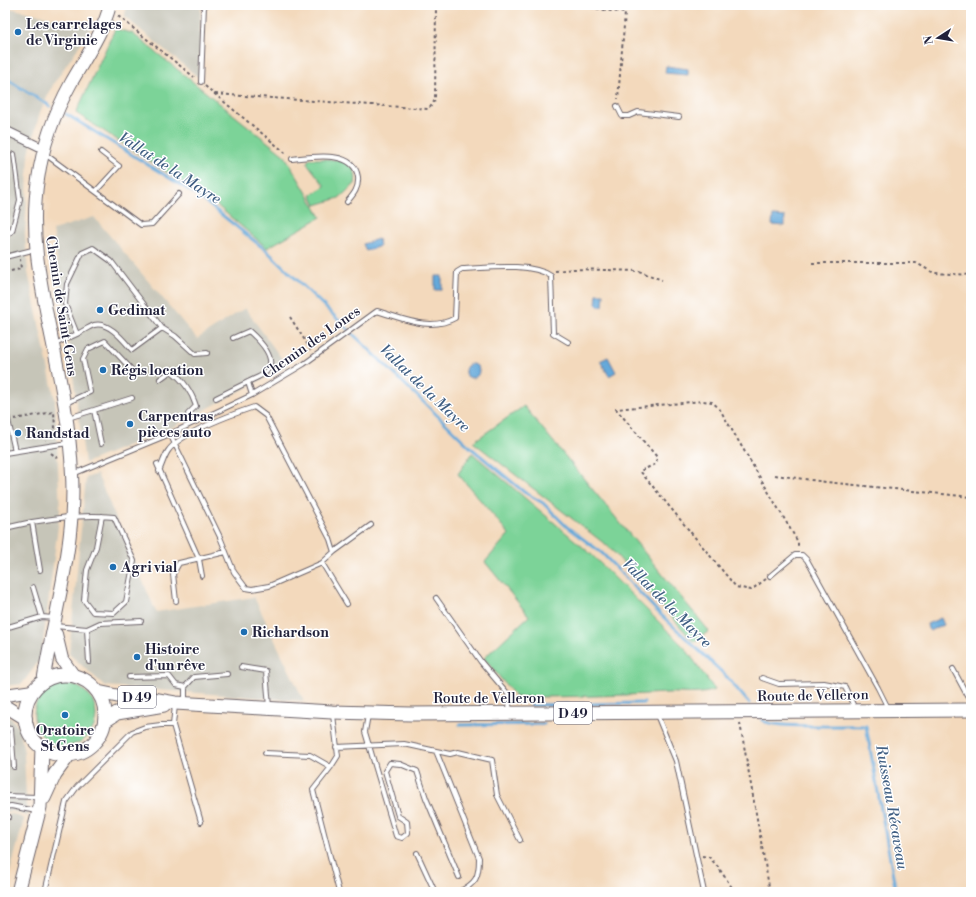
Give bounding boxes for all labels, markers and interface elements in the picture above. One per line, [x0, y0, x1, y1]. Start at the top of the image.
place label: Les carrelages de Virginie [26, 16, 122, 50]
north arrow [918, 18, 958, 58]
marker: Les carrelages de Virginie [13, 27, 23, 37]
text: N [921, 34, 937, 46]
water label: Vallat de la Mayre [115, 128, 225, 209]
street label: Chemin de Saint-Gens [41, 235, 81, 378]
place label: Gedimat [108, 302, 166, 320]
street label: Chemin des Lones [259, 302, 364, 383]
marker: Gedimat [95, 305, 105, 315]
water label: Vallat de la Mayre [375, 340, 474, 436]
place label: Régis location [111, 362, 204, 380]
marker: Régis location [98, 365, 108, 375]
place label: Carpentras pièces auto [138, 408, 213, 442]
marker: Carpentras pièces auto [125, 419, 135, 429]
place label: Randstad [26, 425, 90, 443]
marker: Randstad [13, 428, 23, 438]
water label: Vallat de la Mayre [618, 555, 715, 652]
place label: Agri vial [120, 559, 178, 577]
marker: Agri vial [108, 562, 118, 572]
place label: Richardson [252, 624, 329, 642]
marker: Richardson [239, 627, 249, 637]
place label: Histoire d'un rêve [145, 641, 206, 675]
marker: Histoire d'un rêve [132, 652, 142, 662]
road number: D 49 [118, 686, 156, 708]
street label: Route de Velleron [757, 686, 870, 706]
street label: Route de Velleron [433, 690, 545, 708]
road number: D 49 [554, 702, 592, 724]
marker: Oratoire St Gens [60, 710, 70, 720]
place label: Oratoire St Gens [36, 722, 95, 756]
water label: Ruisseau Récaveau [871, 742, 912, 871]

